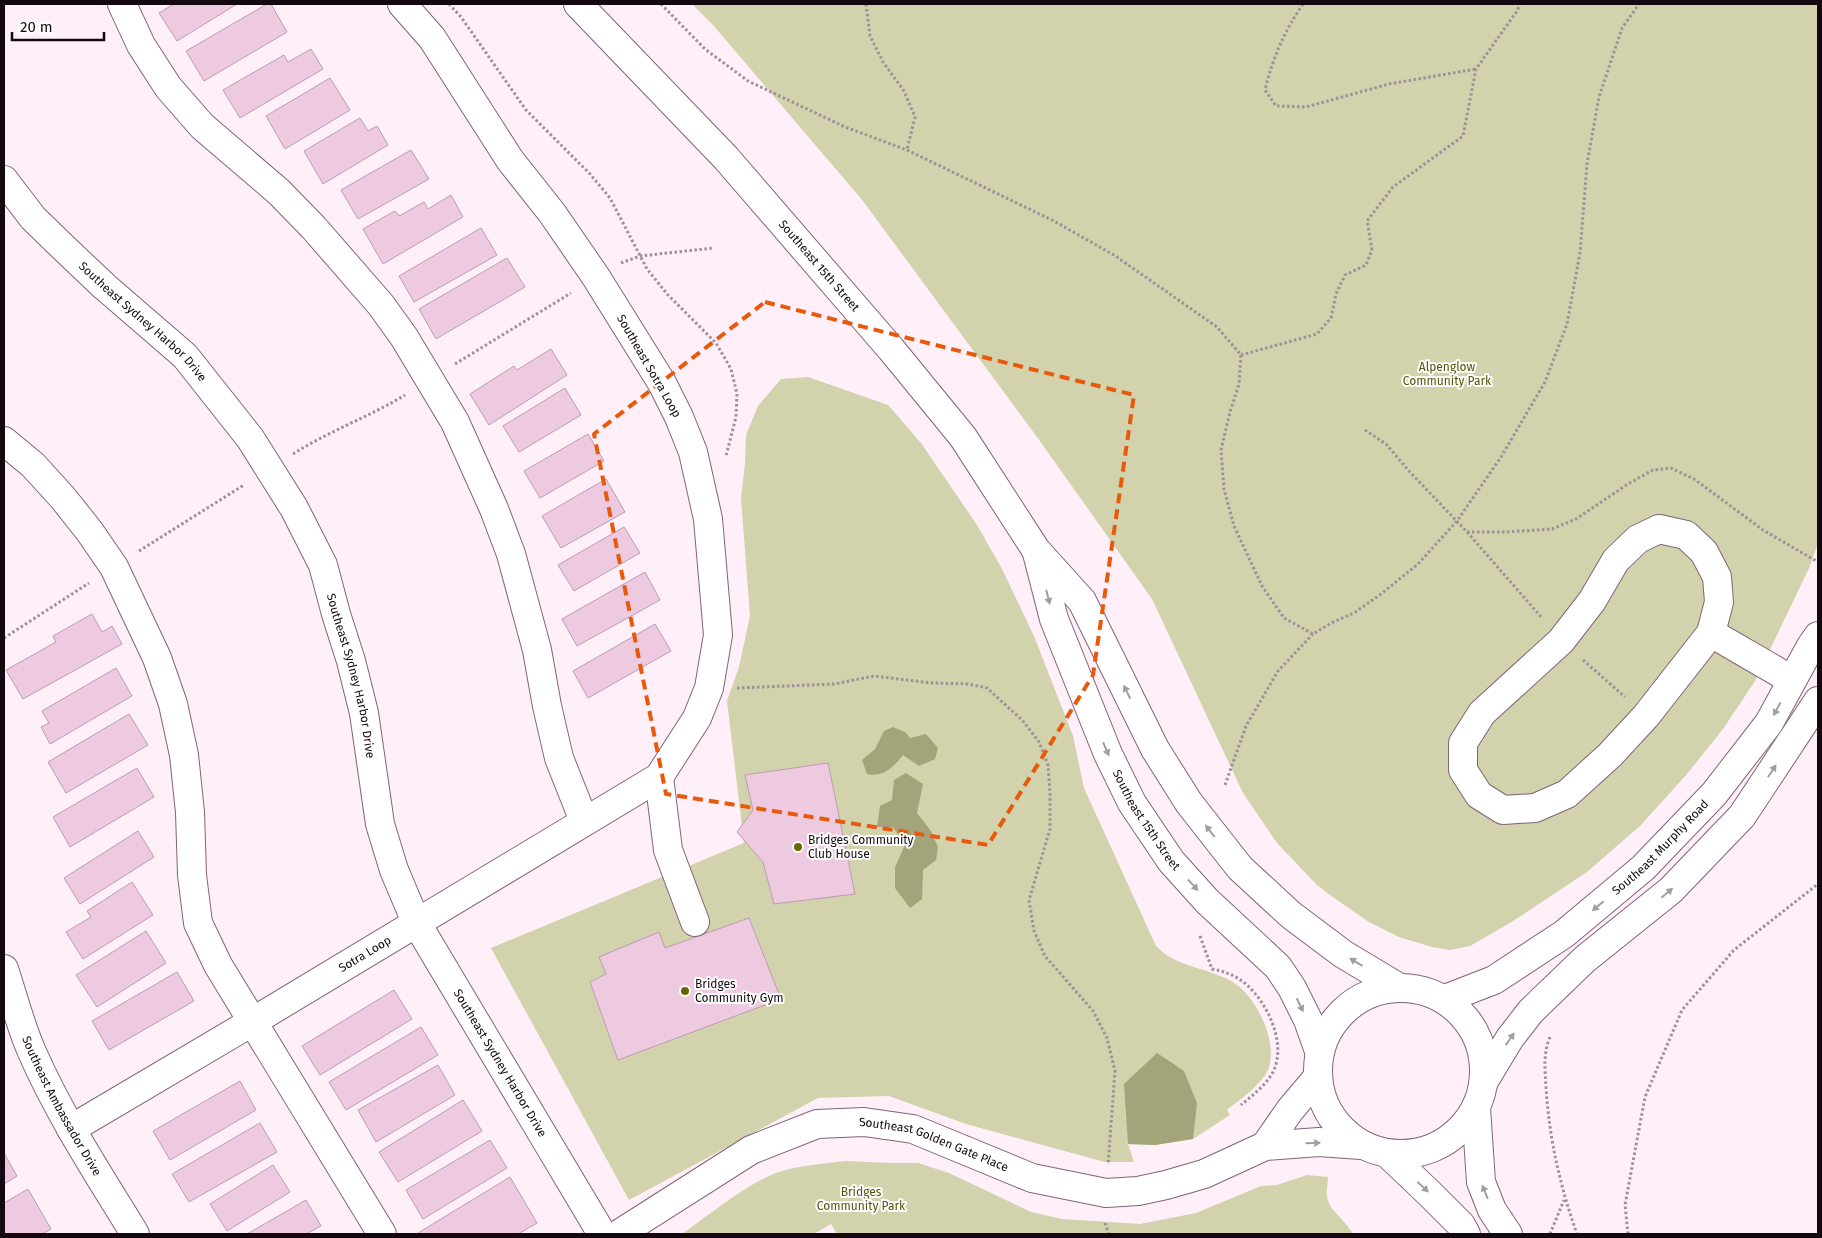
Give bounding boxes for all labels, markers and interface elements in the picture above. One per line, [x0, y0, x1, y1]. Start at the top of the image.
scale bar [12, 10, 105, 42]
text: 20 m [20, 18, 53, 36]
street label: Southeast 15th Street [776, 217, 863, 315]
street label: Southeast Sydney Harbor Drive [76, 259, 209, 384]
street label: Southeast Sotra Loop [614, 312, 684, 420]
park label: Alpenglow Community Park [1403, 360, 1492, 388]
one-way arrow [1044, 589, 1052, 604]
street label: Southeast Sydney Harbor Drive [324, 592, 377, 759]
one-way arrow [1122, 685, 1130, 699]
one-way arrow [1773, 701, 1781, 716]
one-way arrow [1102, 742, 1110, 756]
one-way arrow [1767, 764, 1777, 777]
street label: Southeast 15th Street [1110, 767, 1183, 874]
street label: Southeast Murphy Road [1609, 797, 1711, 898]
one-way arrow [1205, 825, 1216, 838]
place label: Bridges Community Club House [808, 833, 914, 861]
marker: Bridges Community Club House [792, 841, 804, 853]
one-way arrow [1187, 878, 1199, 890]
one-way arrow [1660, 888, 1673, 899]
one-way arrow [1592, 900, 1605, 911]
street label: Sotra Loop [336, 933, 394, 975]
one-way arrow [1350, 957, 1363, 966]
place label: Bridges Community Gym [695, 977, 784, 1005]
marker: Bridges Community Gym [679, 985, 691, 997]
street label: Southeast Sydney Harbor Drive [451, 987, 550, 1139]
one-way arrow [1297, 998, 1305, 1012]
one-way arrow [1505, 1032, 1515, 1046]
street label: Southeast Ambassador Drive [19, 1034, 104, 1178]
street label: Southeast Golden Gate Place [859, 1115, 1010, 1174]
one-way arrow [1305, 1138, 1321, 1146]
one-way arrow [1417, 1181, 1429, 1193]
park label: Bridges Community Park [817, 1185, 906, 1213]
one-way arrow [1480, 1185, 1488, 1199]

